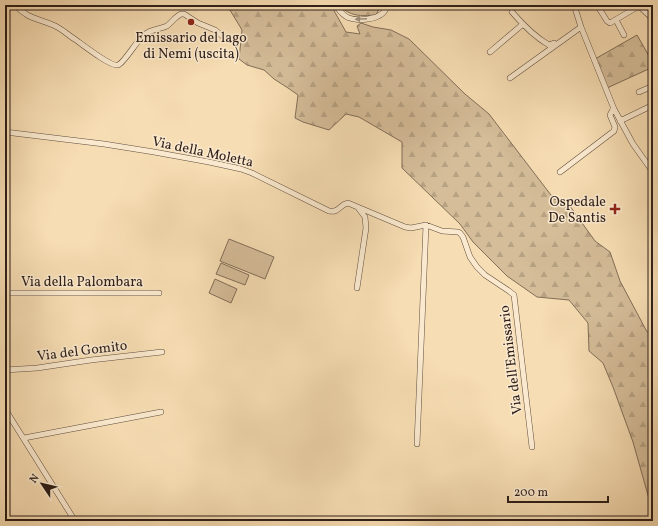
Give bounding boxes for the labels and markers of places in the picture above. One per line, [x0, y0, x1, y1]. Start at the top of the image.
marker: Emissario del lago di Nemi (uscita) [186, 17, 196, 27]
place label: Emissario del lago di Nemi (uscita) [135, 29, 247, 64]
place label: Ospedale De Santis [548, 193, 606, 228]
marker: Ospedale De Santis [609, 203, 621, 215]

